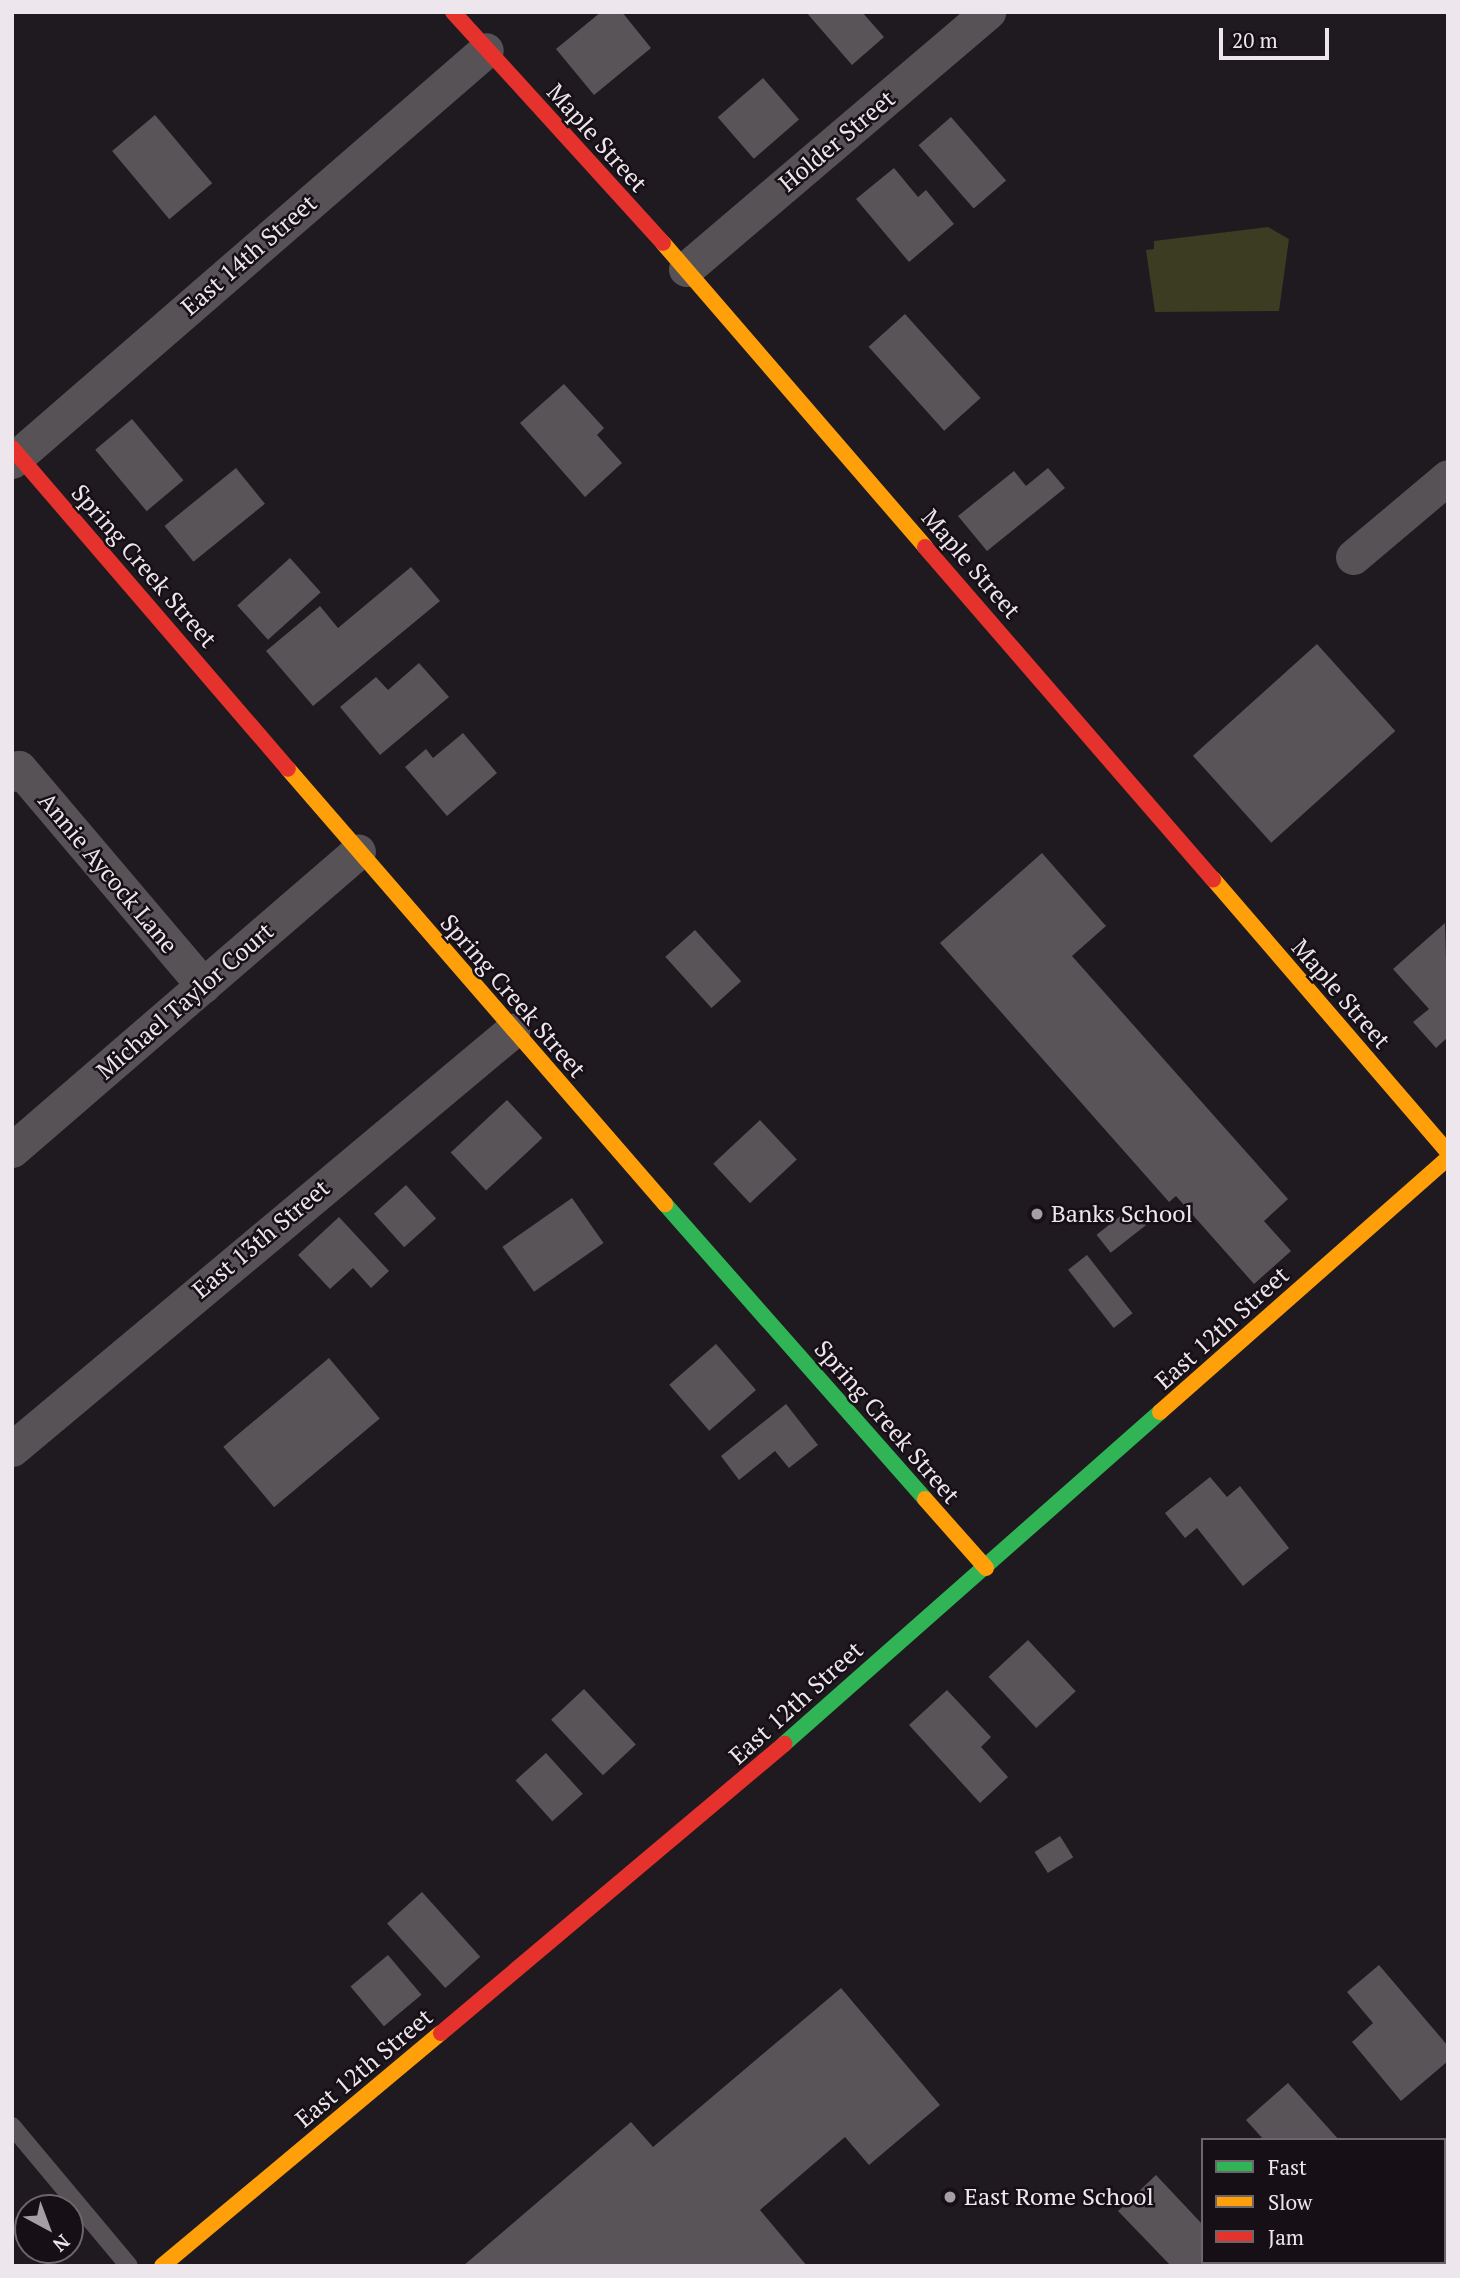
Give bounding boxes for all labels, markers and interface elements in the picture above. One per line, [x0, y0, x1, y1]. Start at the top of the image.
scale bar [1222, 14, 1332, 58]
text: 20 m [1232, 26, 1278, 54]
street label: Maple Street [541, 78, 653, 198]
street label: Holder Street [773, 84, 901, 198]
street label: East 14th Street [176, 188, 322, 322]
street label: Spring Creek Street [65, 479, 223, 653]
street label: Maple Street [916, 503, 1026, 625]
street label: Annie Aycock Lane [32, 787, 184, 959]
street label: Spring Creek Street [434, 909, 592, 1083]
street label: Michael Taylor Court [91, 916, 279, 1086]
street label: Maple Street [1286, 933, 1396, 1055]
street label: East 13th Street [187, 1173, 335, 1305]
place label: Banks School [1051, 1200, 1193, 1228]
marker: Banks School [1029, 1206, 1045, 1222]
street label: East 12th Street [1149, 1261, 1295, 1395]
street label: Spring Creek Street [808, 1335, 966, 1509]
street label: East 12th Street [723, 1636, 869, 1770]
street label: East 12th Street [290, 2002, 438, 2134]
legend [1201, 2138, 1446, 2264]
text: Fast [1268, 2153, 1307, 2181]
place label: East Rome School [964, 2183, 1154, 2211]
text: Slow [1268, 2188, 1312, 2216]
marker: East Rome School [942, 2189, 958, 2205]
north arrow [14, 2194, 84, 2264]
text: Jam [1268, 2223, 1304, 2251]
text: N [48, 2230, 75, 2258]

